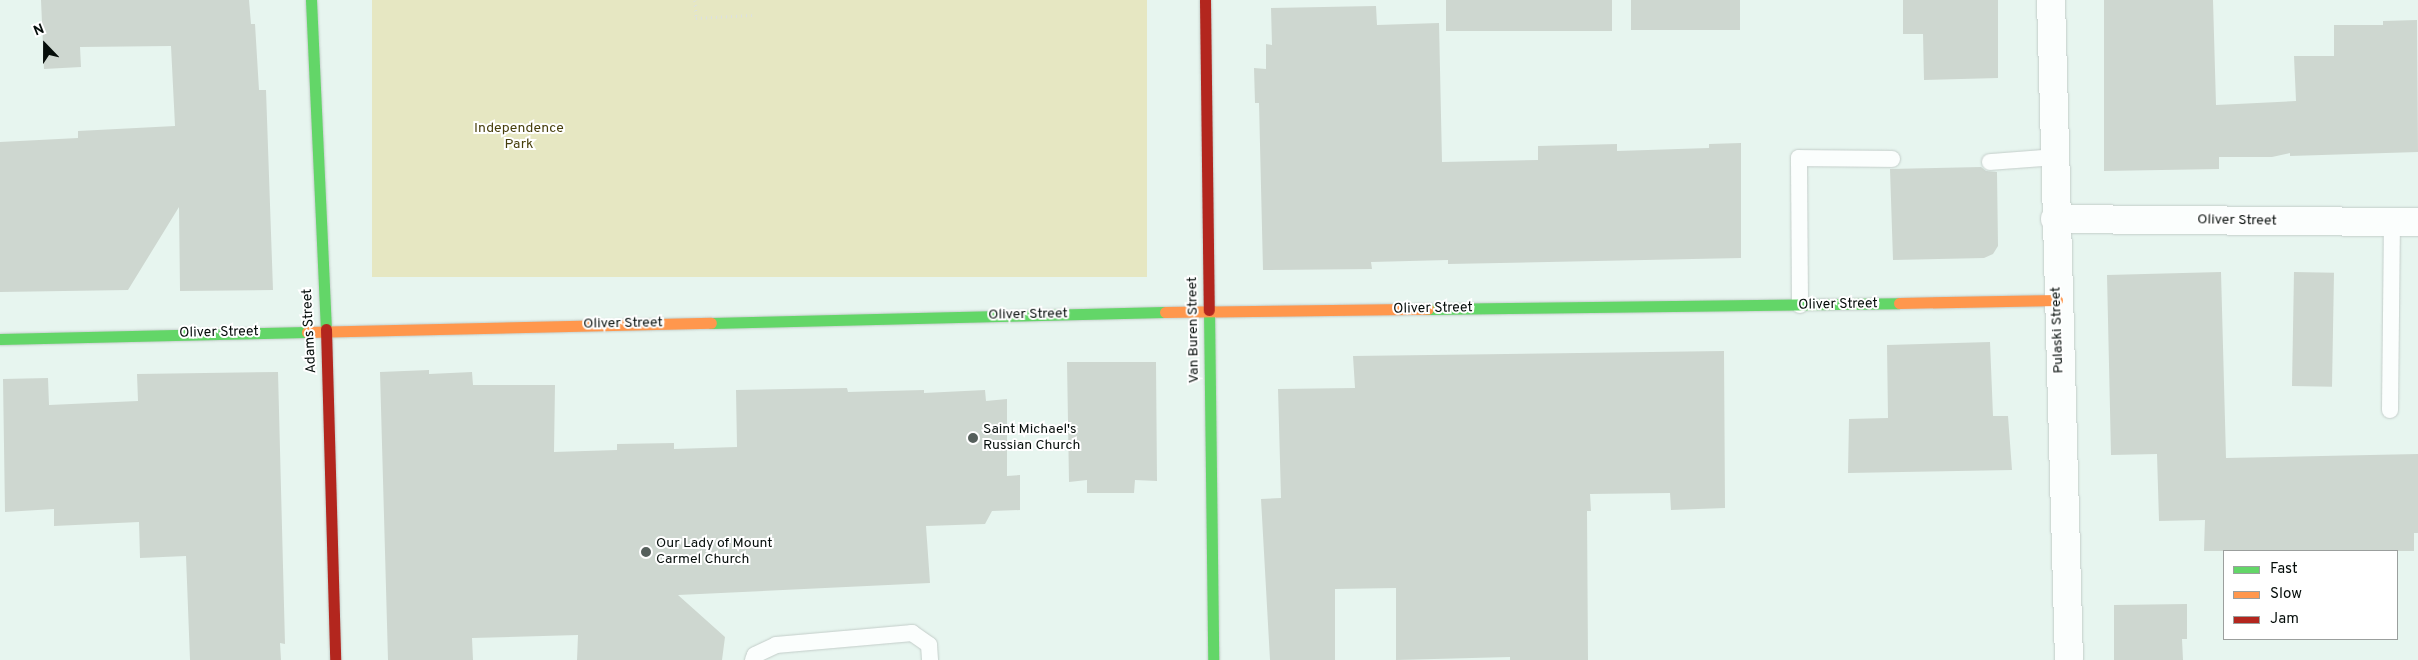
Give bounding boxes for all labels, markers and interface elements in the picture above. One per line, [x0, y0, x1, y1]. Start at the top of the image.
north arrow [20, 20, 70, 70]
text: N [31, 21, 47, 40]
park label: Independence Park [474, 121, 564, 154]
street label: Oliver Street [2197, 212, 2277, 230]
street label: Van Buren Street [1185, 277, 1203, 383]
street label: Pulaski Street [2048, 286, 2068, 374]
street label: Adams Street [299, 288, 321, 374]
street label: Oliver Street [1798, 296, 1878, 314]
street label: Oliver Street [1393, 300, 1473, 318]
street label: Oliver Street [988, 306, 1068, 324]
street label: Oliver Street [583, 315, 663, 333]
street label: Oliver Street [179, 324, 259, 342]
place label: Saint Michael's Russian Church [983, 422, 1080, 454]
marker: Saint Michael's Russian Church [967, 432, 979, 444]
place label: Our Lady of Mount Carmel Church [656, 536, 773, 568]
marker: Our Lady of Mount Carmel Church [640, 546, 652, 558]
legend [2223, 550, 2398, 640]
text: Fast [2270, 560, 2298, 579]
text: Slow [2270, 585, 2302, 604]
text: Jam [2270, 610, 2299, 629]

